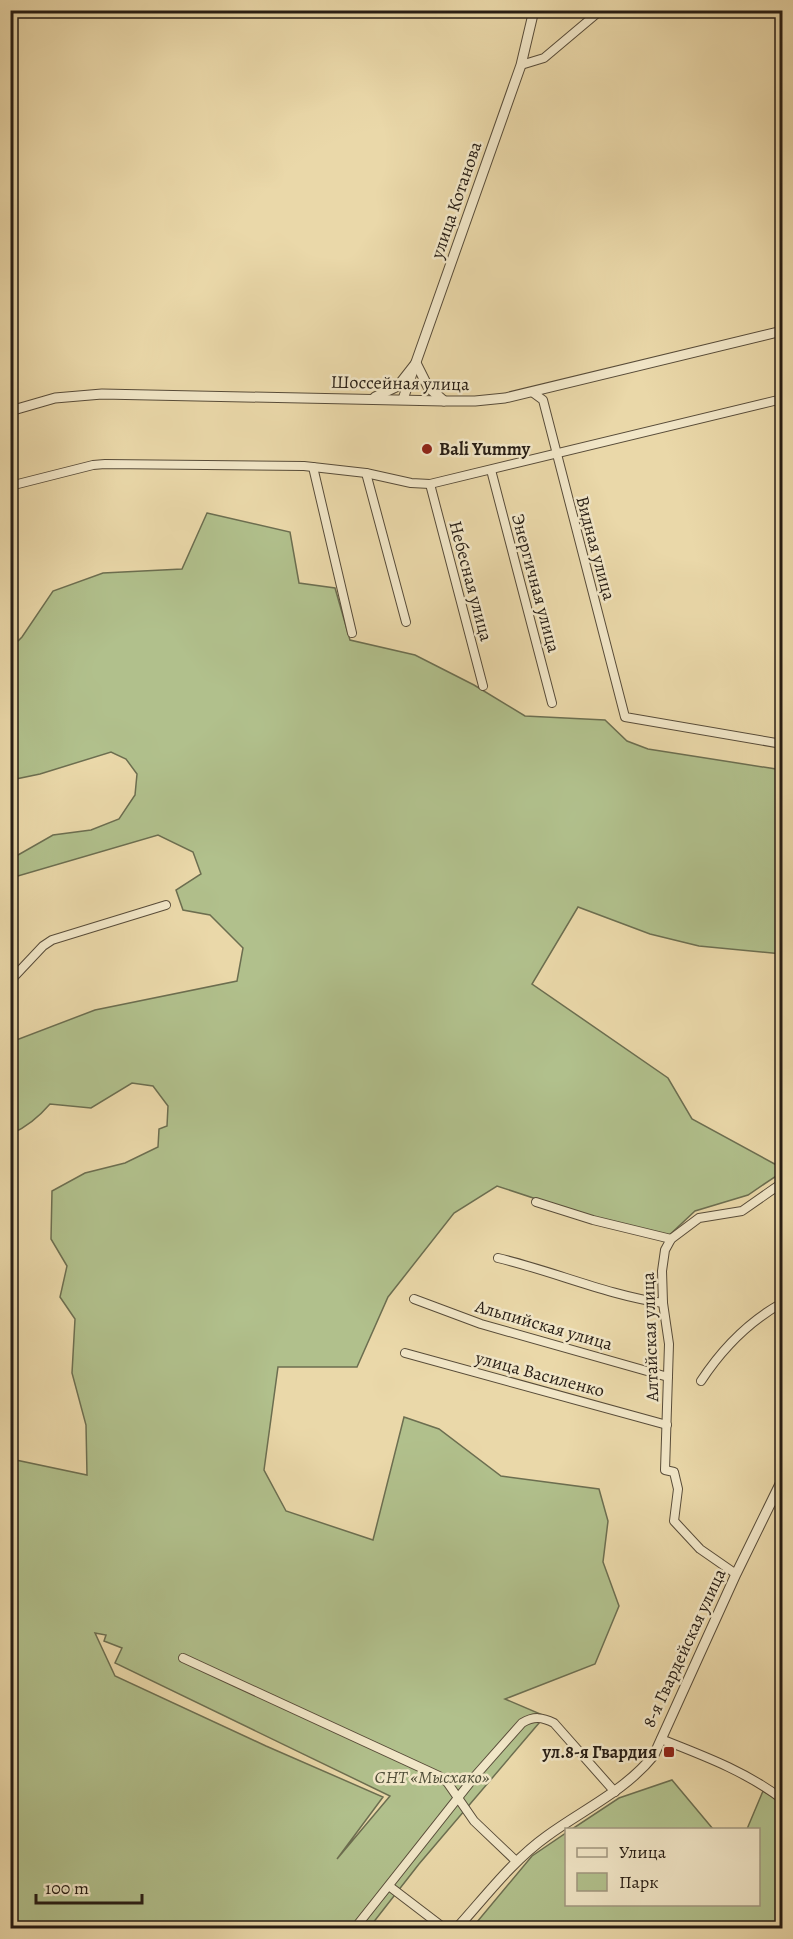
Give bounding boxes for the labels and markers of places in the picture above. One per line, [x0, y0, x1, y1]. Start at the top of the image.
place label: Bali Yummy [439, 437, 531, 461]
marker: Bali Yummy [420, 442, 434, 456]
place label: ул.8-я Гвардия [541, 1740, 657, 1764]
marker: ул.8-я Гвардия [662, 1745, 676, 1759]

